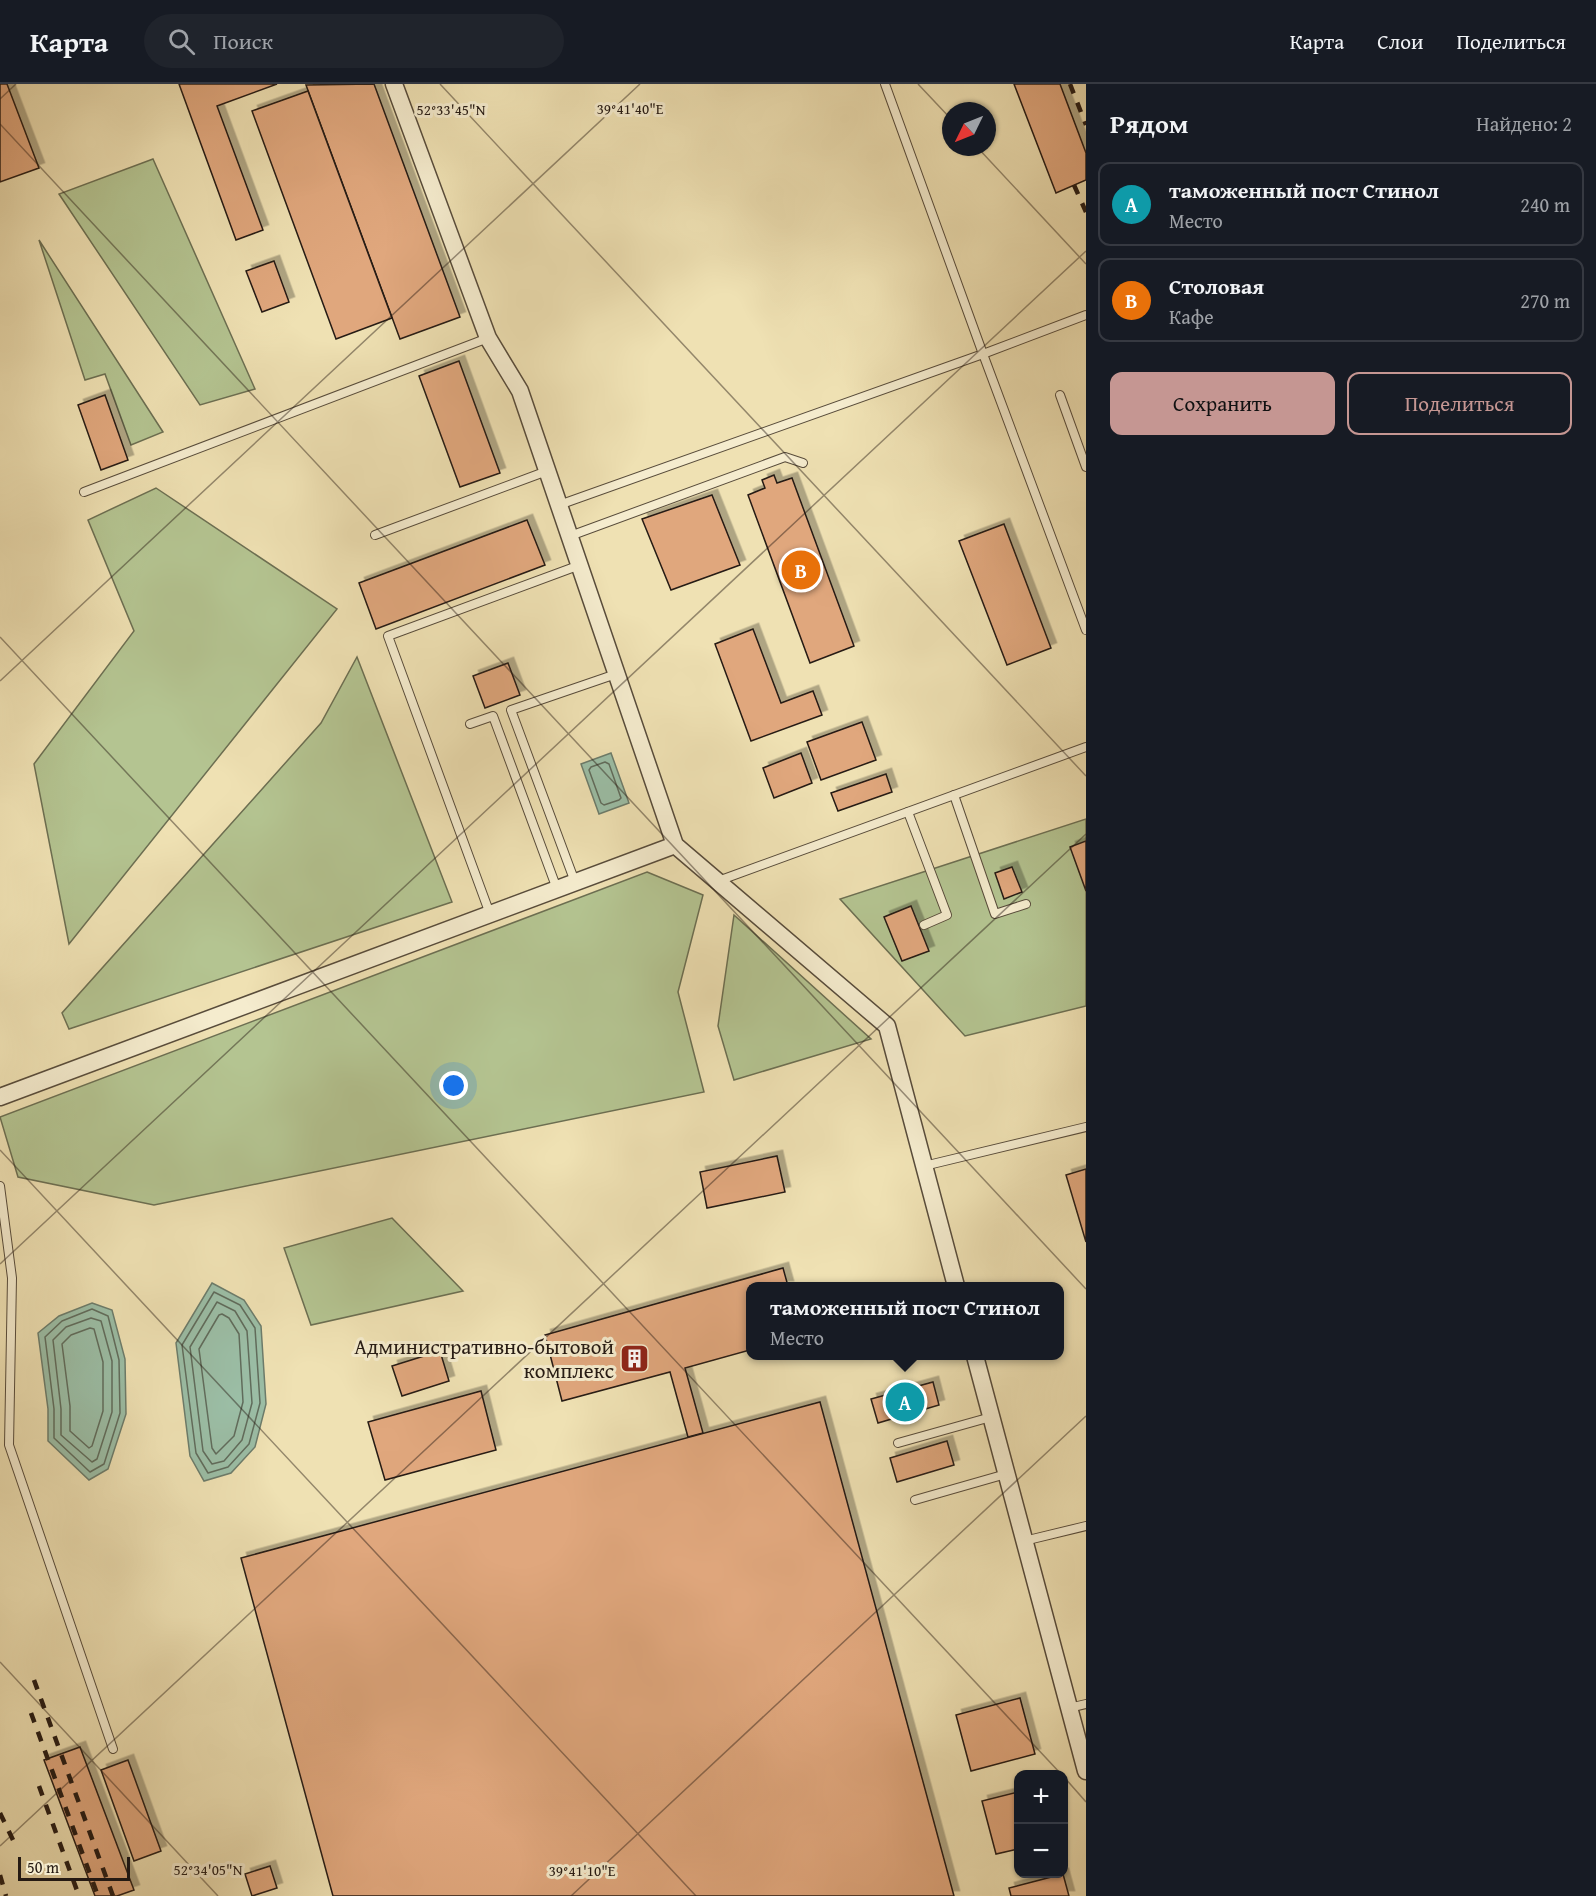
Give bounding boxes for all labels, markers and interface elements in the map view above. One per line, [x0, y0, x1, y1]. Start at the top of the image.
search box [144, 14, 564, 68]
text: Карта [30, 21, 108, 62]
icon: search [165, 25, 198, 58]
text: Поиск [213, 25, 273, 57]
text: Карта [1290, 26, 1344, 57]
text: Слои [1377, 26, 1423, 57]
text: Поделиться [1456, 26, 1566, 57]
text: 39°41'40"E [597, 98, 664, 119]
text: 52°33'45"N [417, 99, 486, 120]
north arrow [942, 102, 996, 156]
text: Рядом [1110, 104, 1188, 143]
text: Найдено: 2 [1476, 109, 1572, 138]
text: таможенный пост Стинол [1169, 174, 1439, 206]
text: A [1125, 190, 1138, 219]
text: 240 m [1520, 190, 1570, 219]
text: Место [1169, 206, 1223, 235]
text: Столовая [1169, 270, 1264, 302]
text: B [1125, 286, 1138, 315]
text: 270 m [1520, 286, 1570, 315]
text: Кафе [1169, 302, 1214, 331]
button: Сохранить [1110, 372, 1335, 435]
button: Поделиться [1347, 372, 1572, 435]
pin: B [782, 548, 820, 592]
your location [439, 1071, 468, 1100]
popup [746, 1282, 1064, 1360]
text: таможенный пост Стинол [770, 1291, 1040, 1323]
text: Место [770, 1323, 824, 1352]
place label: Административно-бытовой комплекс [354, 1331, 614, 1386]
building icon: Административно-бытовой комплекс [619, 1343, 651, 1375]
pin: A [886, 1380, 924, 1424]
map controls [1014, 1770, 1068, 1878]
button: + [1014, 1770, 1068, 1824]
button: − [1014, 1824, 1068, 1878]
scale bar [18, 1854, 130, 1882]
text: 50 m [27, 1855, 59, 1879]
text: 52°34'05"N [174, 1859, 243, 1880]
text: 39°41'10"E [549, 1860, 616, 1881]

